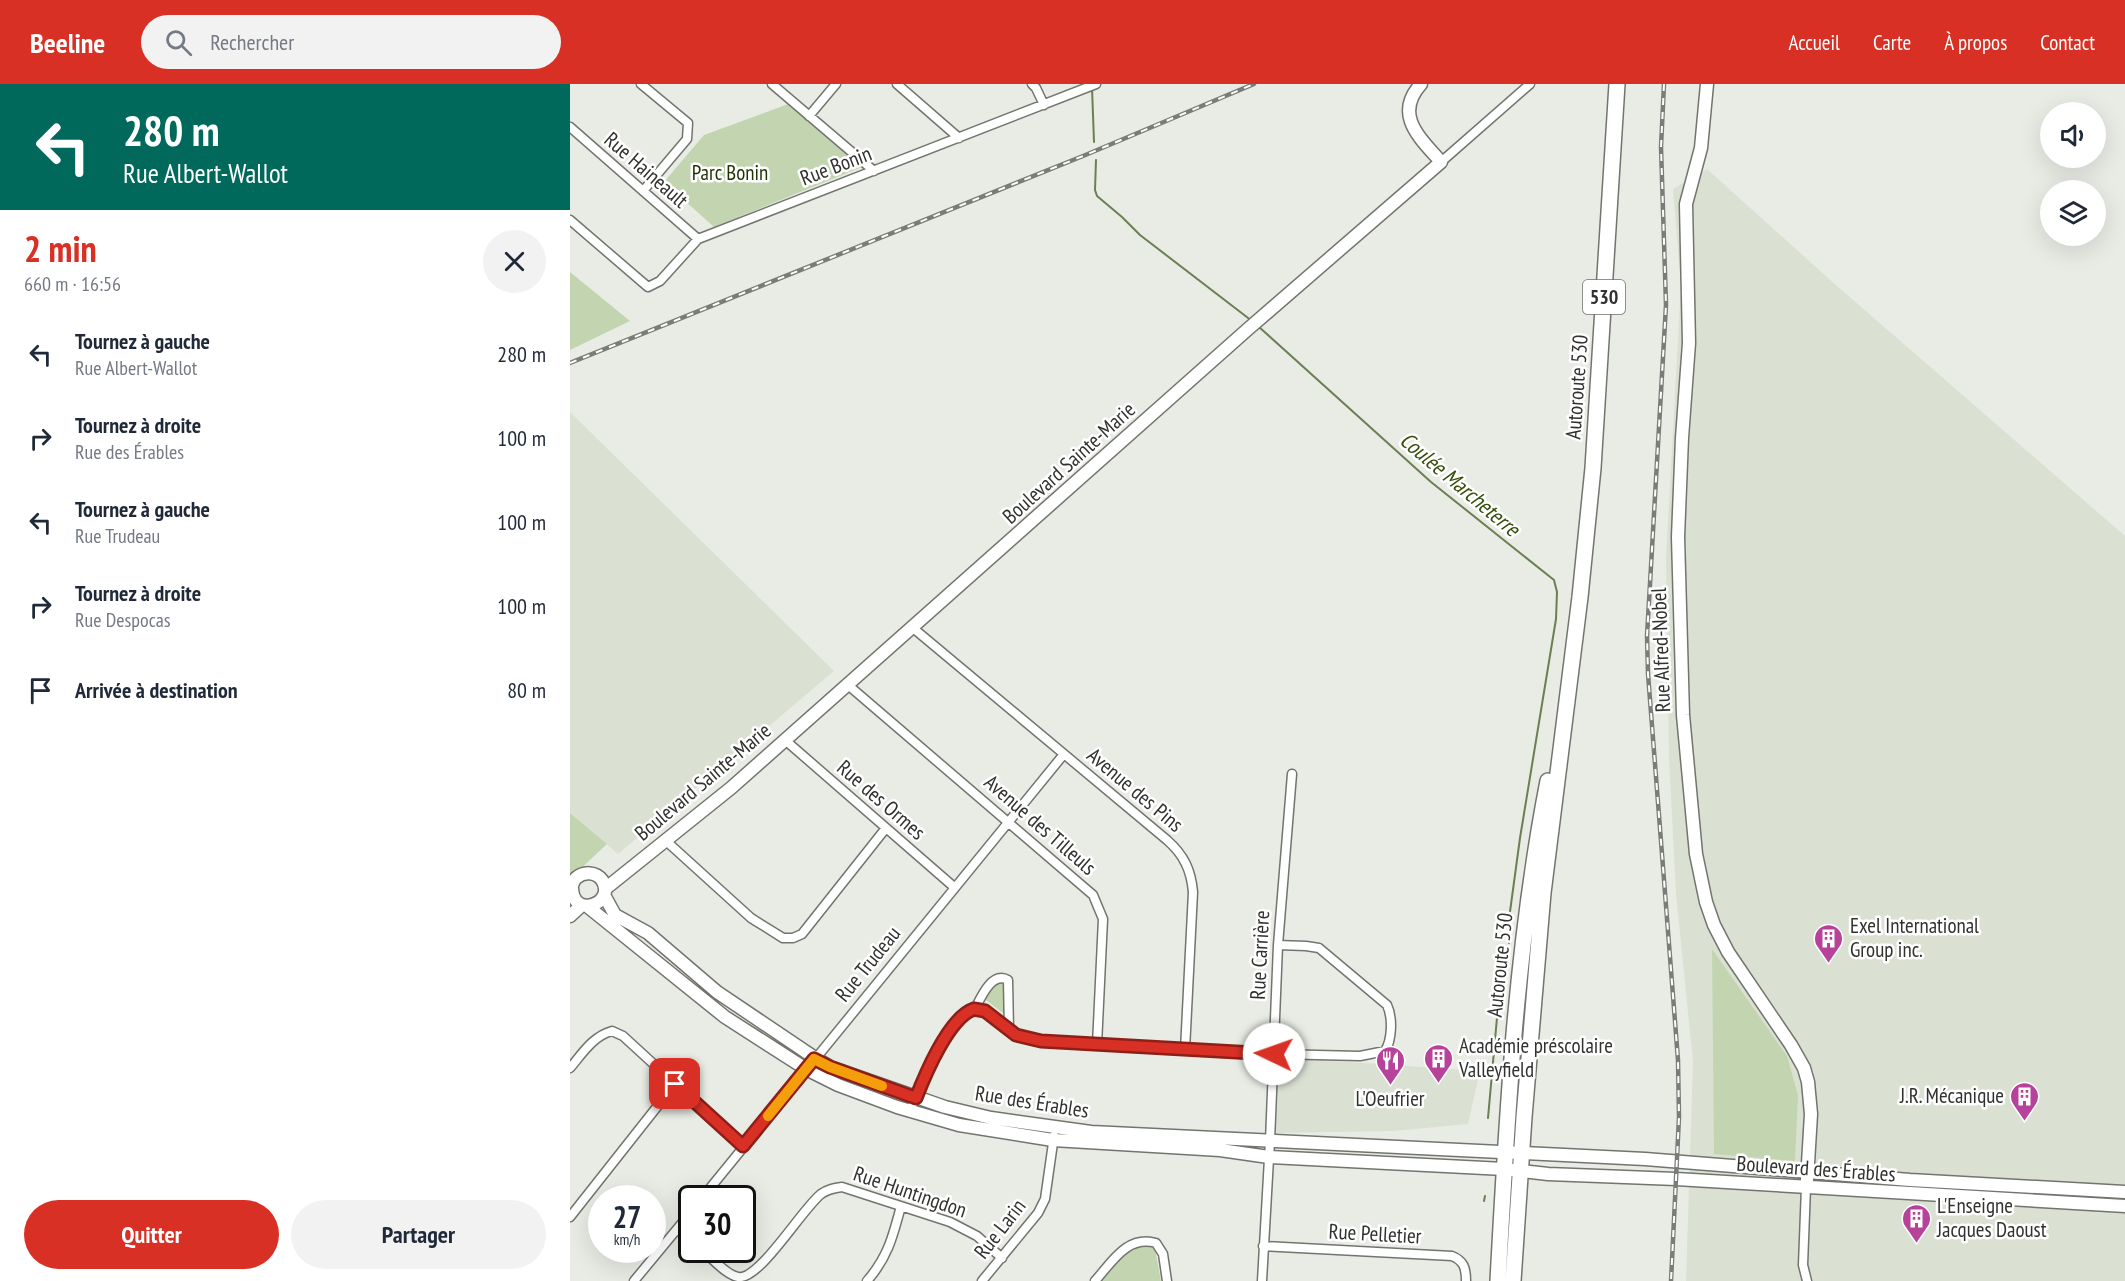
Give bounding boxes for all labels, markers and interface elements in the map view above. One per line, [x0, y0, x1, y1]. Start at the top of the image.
search box [141, 15, 561, 69]
text: Beeline [30, 24, 105, 61]
icon: search [162, 26, 195, 59]
text: Rechercher [210, 28, 294, 56]
text: Accueil [1788, 29, 1840, 56]
text: Carte [1873, 29, 1911, 56]
text: À propos [1944, 29, 2007, 56]
text: Contact [2040, 29, 2095, 56]
map controls [2040, 102, 2106, 246]
button: sound [2040, 102, 2106, 168]
text: 280 m [123, 103, 220, 158]
icon: left [24, 108, 102, 186]
street label: Rue Haineault [599, 126, 694, 214]
street label: Rue Bonin [796, 140, 875, 191]
text: Rue Albert-Wallot [123, 156, 288, 190]
park label: Parc Bonin [692, 159, 768, 186]
button: layers [2040, 180, 2106, 246]
text: 2 min [24, 225, 97, 272]
button: close [483, 230, 546, 293]
text: 660 m · 16:56 [24, 271, 121, 297]
road number: 530 [1583, 280, 1625, 314]
text: Tournez à gauche [75, 327, 210, 355]
street label: Autoroute 530 [1559, 334, 1594, 440]
icon: left [24, 338, 57, 371]
text: 280 m [497, 340, 546, 368]
text: Rue Albert-Wallot [75, 355, 197, 381]
street label: Boulevard Sainte-Marie [997, 396, 1141, 529]
text: Tournez à droite [75, 411, 201, 439]
icon: right [24, 422, 57, 455]
text: 100 m [497, 424, 546, 452]
water label: Coulée Marcheterre [1394, 426, 1527, 543]
text: Rue des Érables [75, 439, 184, 465]
text: Tournez à gauche [75, 495, 210, 523]
icon: left [24, 506, 57, 539]
text: 100 m [497, 508, 546, 536]
text: Rue Trudeau [75, 523, 160, 549]
text: Tournez à droite [75, 579, 201, 607]
street label: Rue Alfred-Nobel [1645, 587, 1676, 713]
icon: right [24, 590, 57, 623]
text: 100 m [497, 592, 546, 620]
text: Rue Despocas [75, 607, 171, 633]
icon: arrive [24, 674, 57, 707]
text: Arrivée à destination [75, 676, 238, 704]
text: 80 m [507, 676, 546, 704]
street label: Boulevard Sainte-Marie [629, 717, 776, 846]
street label: Avenue des Pins [1082, 742, 1189, 838]
street label: Rue des Ormes [832, 754, 931, 845]
street label: Avenue des Tilleuls [979, 769, 1102, 881]
street label: Rue Carrière [1244, 910, 1275, 1000]
street label: Autoroute 530 [1481, 911, 1518, 1018]
place label: Exel International Group inc. [1850, 912, 1979, 963]
street label: Rue Trudeau [829, 920, 906, 1007]
building icon: Exel International Group inc. [1813, 922, 1845, 964]
position arrow [1242, 1022, 1306, 1086]
place label: Académie préscolaire Valleyfield [1458, 1032, 1613, 1083]
building icon: Académie préscolaire Valleyfield [1422, 1042, 1454, 1084]
restaurant icon: L'Oeufrier [1374, 1044, 1406, 1086]
pin [649, 1058, 700, 1109]
icon: arrive [658, 1067, 691, 1100]
street label: Rue des Érables [973, 1079, 1091, 1124]
building icon: J.R. Mécanique [2009, 1080, 2041, 1122]
place label: J.R. Mécanique [1899, 1082, 2004, 1109]
place label: L'Oeufrier [1355, 1085, 1425, 1112]
street label: Boulevard des Érables [1736, 1149, 1896, 1188]
street label: Rue Huntingdon [850, 1160, 970, 1223]
speed limit sign: 30 [678, 1185, 756, 1263]
place label: L'Enseigne Jacques Daoust [1936, 1192, 2047, 1243]
street label: Rue Larin [968, 1193, 1031, 1264]
text: 27 [613, 1197, 641, 1236]
button: Quitter [24, 1200, 279, 1269]
button: Partager [291, 1200, 546, 1269]
building icon: L'Enseigne Jacques Daoust [1900, 1202, 1932, 1244]
street label: Rue Pelletier [1328, 1218, 1422, 1249]
text: km/h [614, 1230, 640, 1249]

